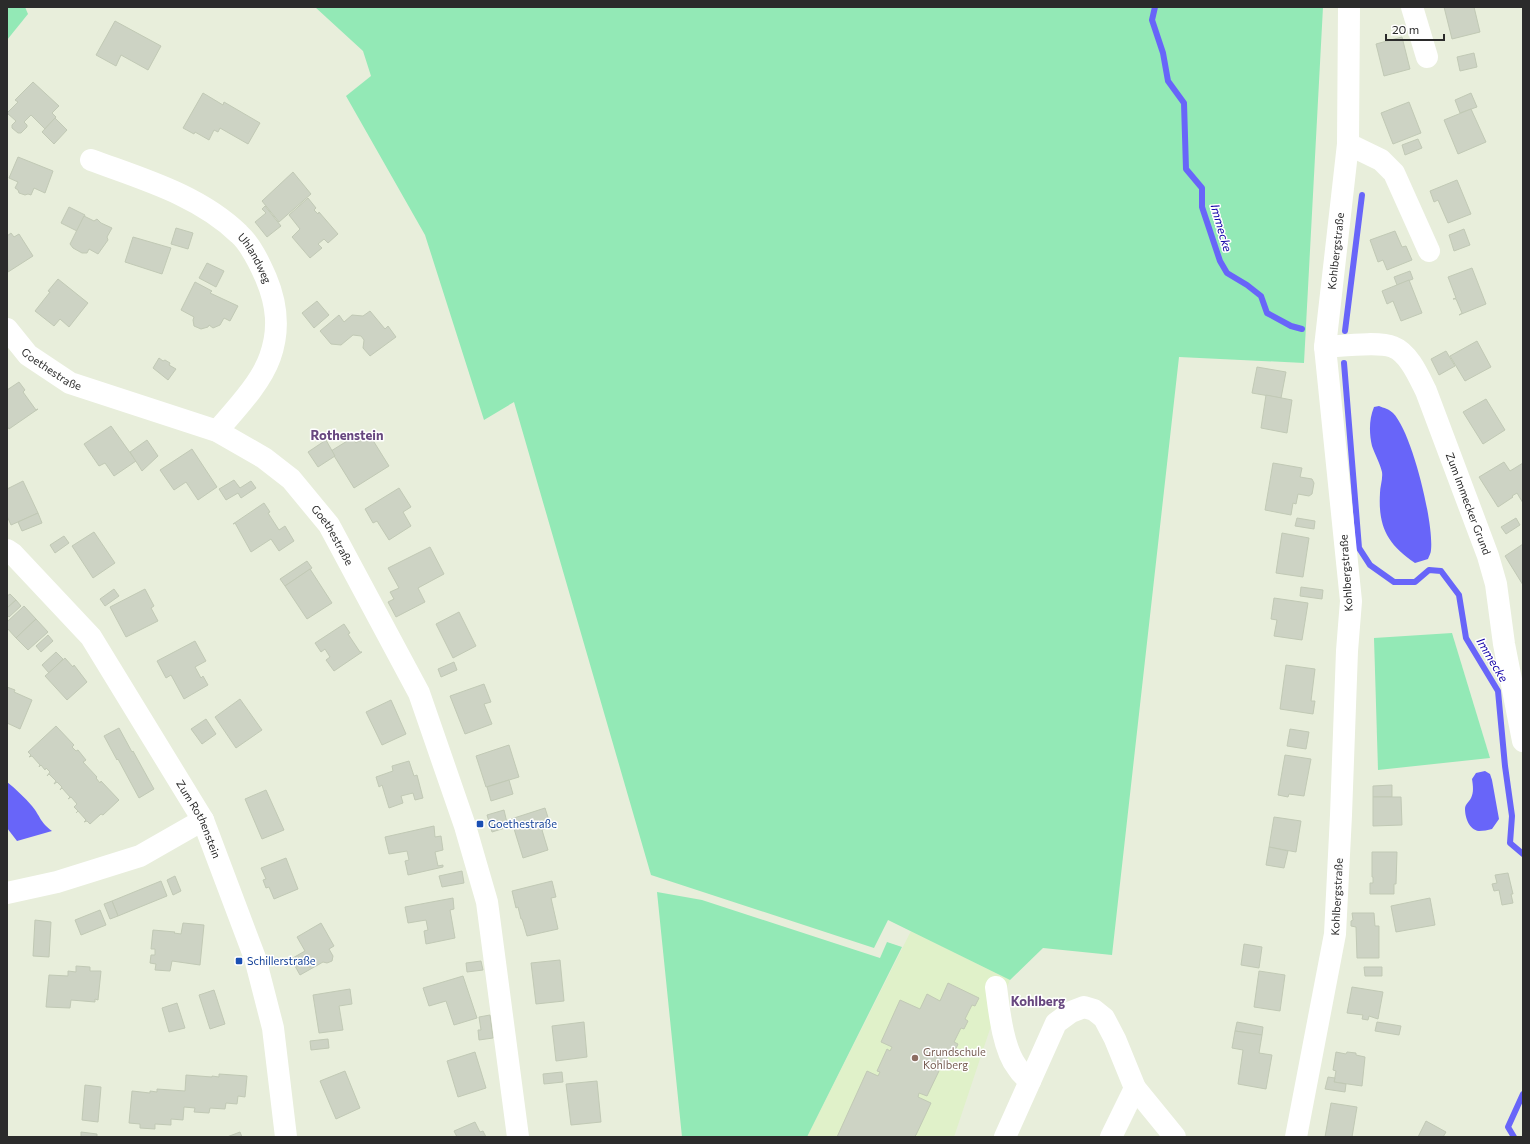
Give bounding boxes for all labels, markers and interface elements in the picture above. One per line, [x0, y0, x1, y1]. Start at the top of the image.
scale bar [1386, 16, 1444, 42]
text: 20 m [1392, 22, 1419, 36]
water label: Immecke [1208, 202, 1236, 254]
street label: Kohlbergstraße [1325, 212, 1346, 290]
street label: Uhlandweg [236, 230, 275, 285]
street label: Goethestraße [19, 345, 83, 392]
district label: Rothenstein [310, 427, 384, 443]
street label: Zum Immecker Grund [1444, 451, 1494, 556]
street label: Goethestraße [309, 502, 356, 568]
street label: Kohlbergstraße [1336, 534, 1355, 612]
water label: Immecke [1474, 635, 1512, 685]
street label: Zum Rothenstein [174, 777, 224, 860]
place label: Goethestraße [488, 817, 557, 830]
marker: Goethestraße [475, 819, 485, 829]
street label: Kohlbergstraße [1328, 858, 1345, 936]
place label: Schillerstraße [247, 954, 316, 967]
marker: Schillerstraße [234, 956, 244, 966]
district label: Kohlberg [1011, 993, 1065, 1009]
place label: Grundschule Kohlberg [923, 1045, 986, 1071]
marker: Grundschule Kohlberg [910, 1053, 920, 1063]

